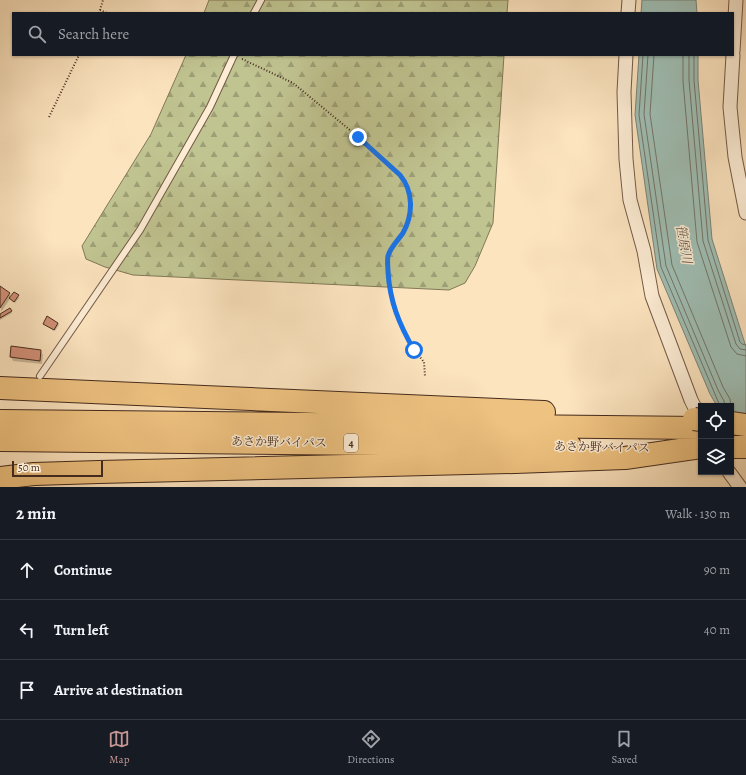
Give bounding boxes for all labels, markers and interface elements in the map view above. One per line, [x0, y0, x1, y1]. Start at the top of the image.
search box [12, 12, 734, 56]
icon: search [26, 23, 48, 45]
text: Search here [58, 24, 129, 44]
route end [349, 128, 367, 146]
water label: 笹原川 [672, 223, 696, 267]
route start [405, 341, 423, 359]
map controls [698, 403, 734, 475]
button: locate [698, 403, 734, 439]
street label: あさか野バイパス [231, 433, 327, 451]
road number: 4 [344, 434, 358, 452]
street label: あさか野バイパス [554, 438, 650, 456]
button: layers [698, 439, 734, 475]
scale bar [12, 459, 103, 478]
text: 50 m [18, 460, 40, 475]
text: 2 min [16, 502, 56, 525]
text: Walk · 130 m [665, 505, 730, 522]
icon: ahead [16, 559, 38, 581]
text: Continue [54, 560, 112, 580]
text: 90 m [704, 561, 730, 578]
icon: left [16, 619, 38, 641]
text: Turn left [54, 620, 109, 640]
text: 40 m [704, 621, 730, 638]
icon: arrive [16, 679, 38, 701]
text: Arrive at destination [54, 680, 183, 700]
tab: Map [108, 728, 130, 767]
tab: Directions [347, 728, 395, 767]
tab: Saved [611, 728, 638, 767]

